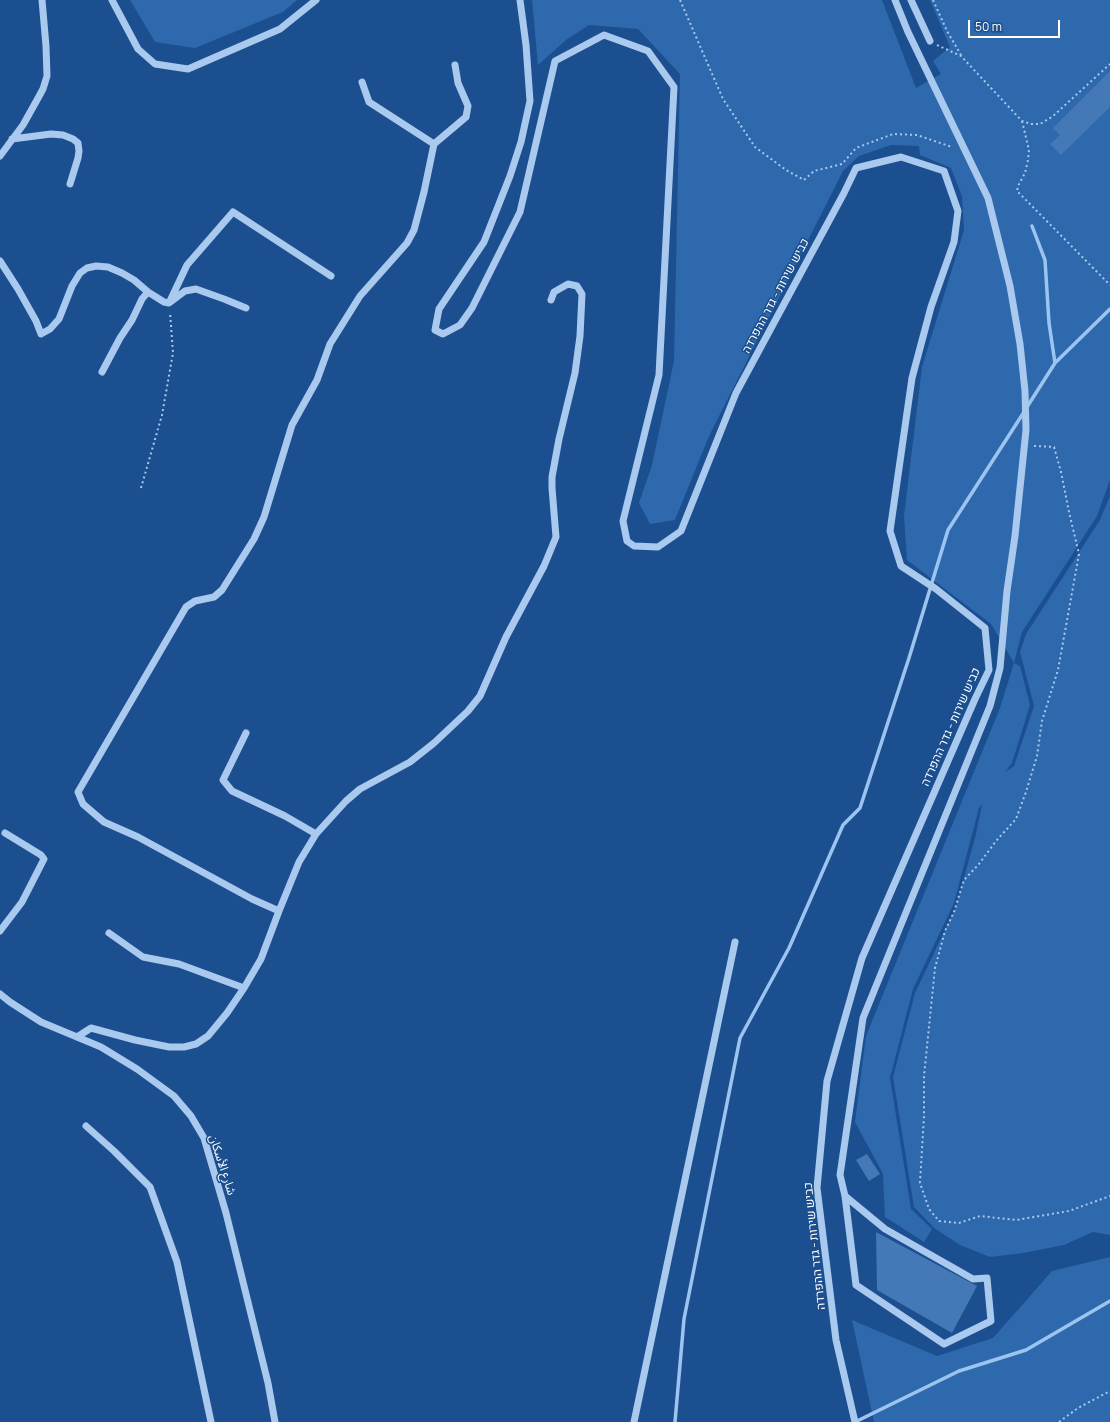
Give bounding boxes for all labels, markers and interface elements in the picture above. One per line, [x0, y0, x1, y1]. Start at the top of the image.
scale bar [970, 12, 1062, 38]
text: 50 m [975, 18, 1002, 35]
street label: כביש שירות - גדר ההפרדה [740, 236, 812, 356]
street label: כביש שירות - גדר ההפרדה [918, 665, 984, 789]
street label: شارع الأسكان [205, 1133, 239, 1197]
street label: כביש שירות - גדר ההפרדה [801, 1181, 829, 1311]

